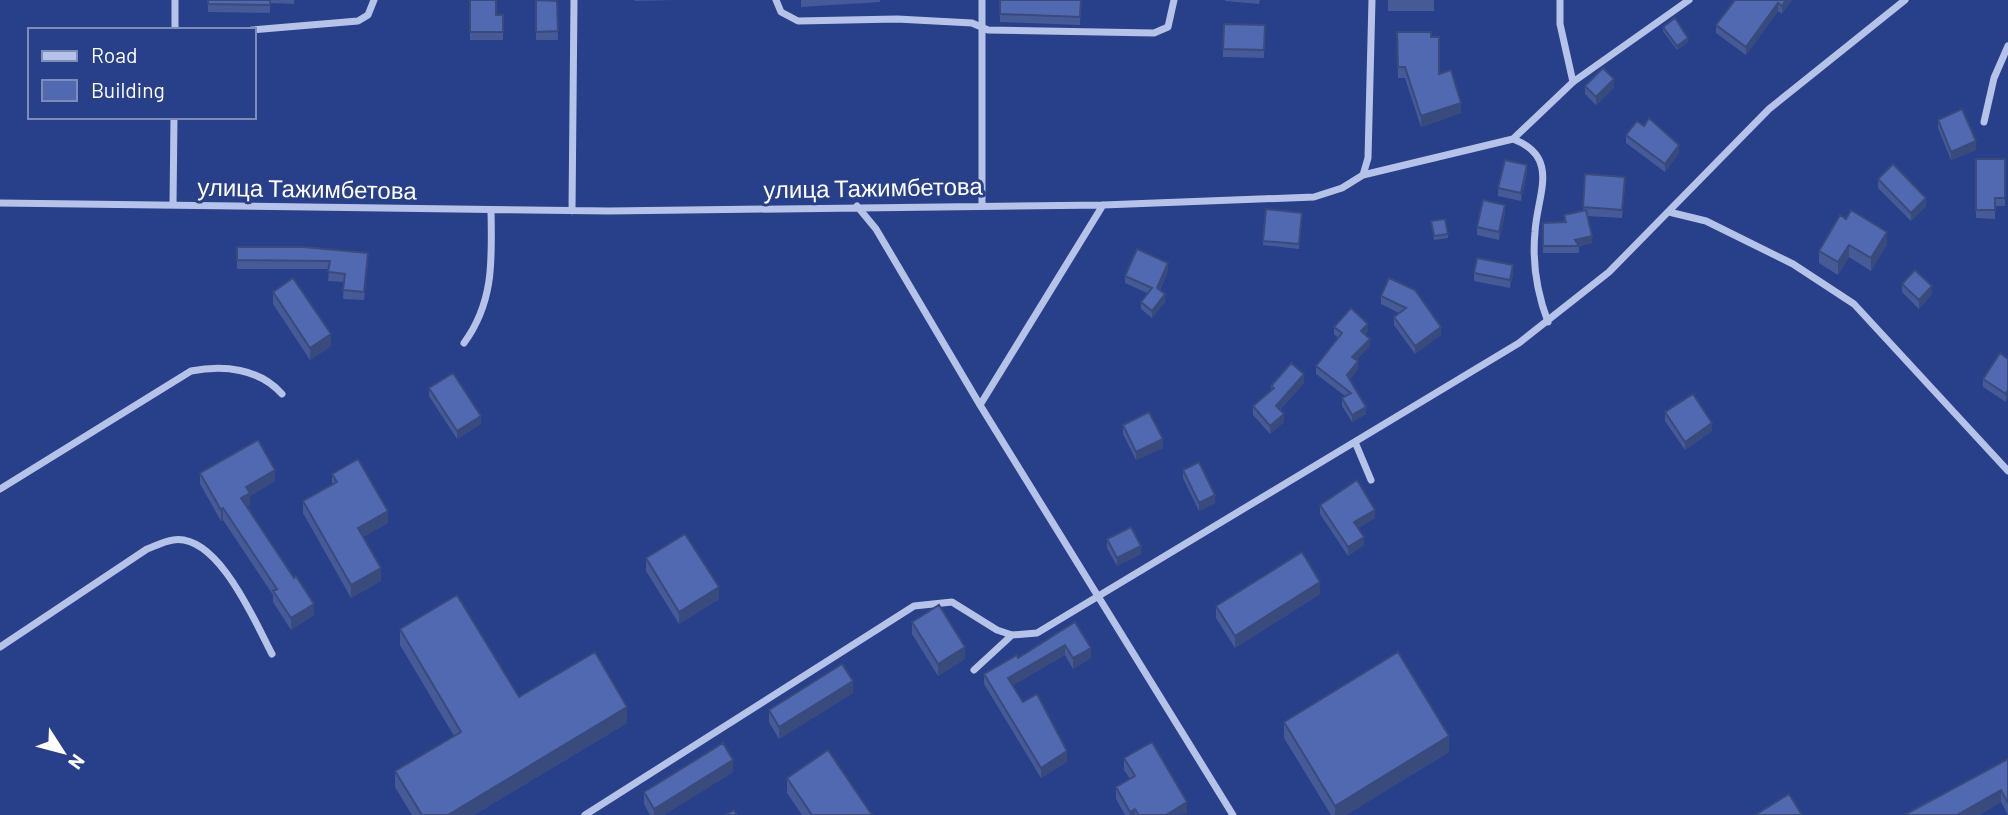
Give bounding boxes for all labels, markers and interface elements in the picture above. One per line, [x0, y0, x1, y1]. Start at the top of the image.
legend [28, 28, 256, 119]
text: Road [91, 42, 137, 67]
text: Building [91, 77, 165, 102]
street label: улица Тажимбетова [763, 171, 984, 203]
street label: улица Тажимбетова [197, 172, 418, 204]
north arrow [28, 717, 98, 787]
text: N [64, 750, 90, 774]

